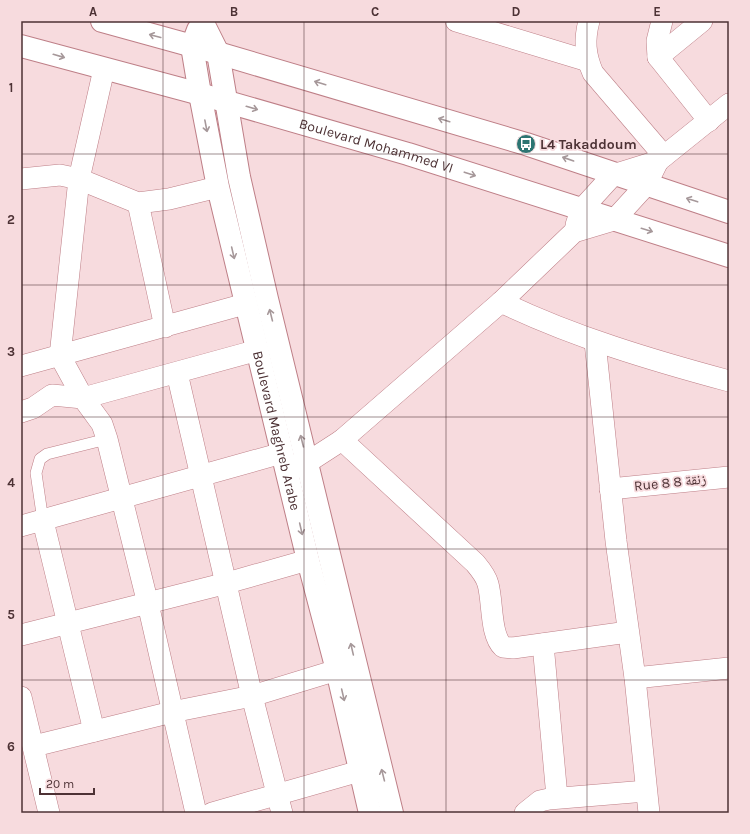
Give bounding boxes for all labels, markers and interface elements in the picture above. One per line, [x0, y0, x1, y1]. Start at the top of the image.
text: A [89, 4, 97, 19]
text: B [230, 4, 238, 19]
text: C [371, 4, 379, 19]
text: D [512, 4, 521, 19]
text: E [653, 4, 661, 19]
one-way arrow [148, 31, 161, 39]
one-way arrow [52, 53, 65, 60]
one-way arrow [313, 79, 326, 86]
text: 1 [9, 80, 13, 95]
one-way arrow [245, 105, 258, 113]
street label: Boulevard Mohammed VI [297, 115, 455, 177]
one-way arrow [438, 116, 451, 123]
one-way arrow [202, 119, 210, 132]
bus stop icon: L4 Takaddoum [515, 133, 537, 155]
place label: L4 Takaddoum [540, 136, 637, 153]
one-way arrow [562, 155, 575, 162]
one-way arrow [463, 171, 476, 178]
one-way arrow [686, 196, 699, 203]
text: 2 [7, 212, 15, 227]
one-way arrow [641, 227, 654, 234]
one-way arrow [230, 246, 238, 259]
one-way arrow [266, 308, 274, 321]
text: 3 [7, 344, 15, 359]
street label: Boulevard Maghreb Arabe [249, 349, 304, 512]
one-way arrow [298, 434, 305, 447]
street label: Rue 8 8 زنقة [633, 470, 707, 495]
text: 4 [7, 475, 15, 490]
one-way arrow [297, 522, 305, 535]
text: 5 [7, 607, 15, 622]
one-way arrow [348, 643, 356, 656]
one-way arrow [339, 689, 347, 702]
text: 6 [7, 739, 15, 754]
one-way arrow [378, 769, 386, 782]
scale bar [40, 770, 94, 796]
text: 20 m [46, 777, 74, 791]

